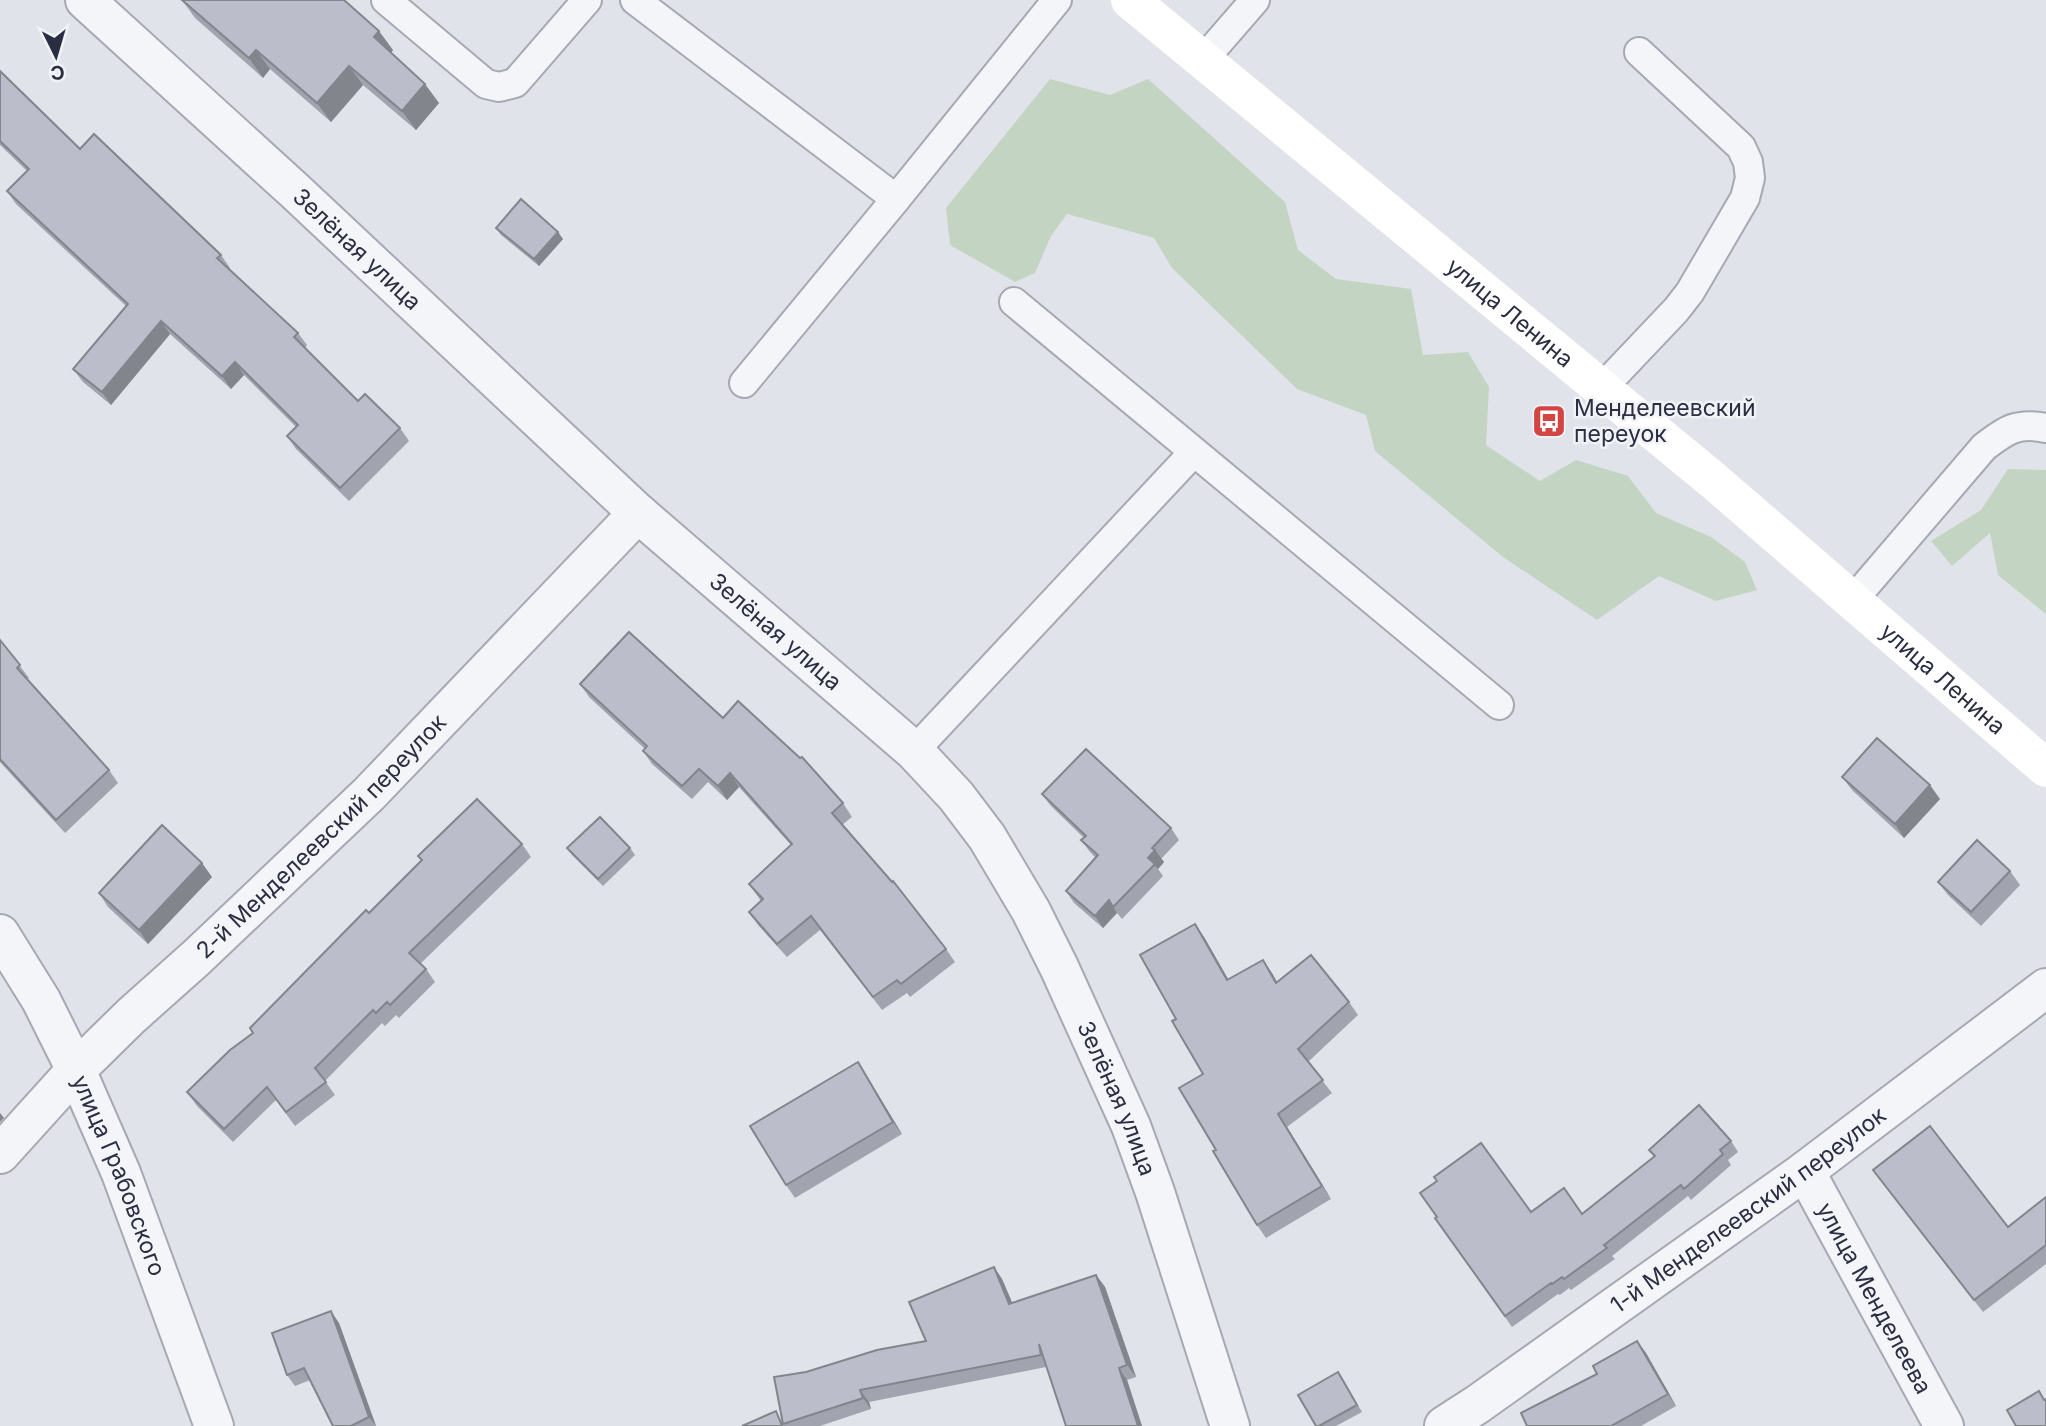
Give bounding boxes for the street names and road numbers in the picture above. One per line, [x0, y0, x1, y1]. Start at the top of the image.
street label: Зелёная улица [287, 182, 427, 316]
street label: улица Ленина [1441, 252, 1579, 373]
street label: Зелёная улица [704, 567, 847, 696]
street label: улица Ленина [1875, 617, 2011, 740]
street label: 2-й Менделеевский переулок [190, 708, 452, 964]
street label: Зелёная улица [1071, 1017, 1162, 1179]
street label: улица Грабовского [66, 1071, 172, 1280]
street label: 1-й Менделеевский переулок [1605, 1100, 1892, 1319]
street label: улица Менделеева [1811, 1198, 1938, 1399]

